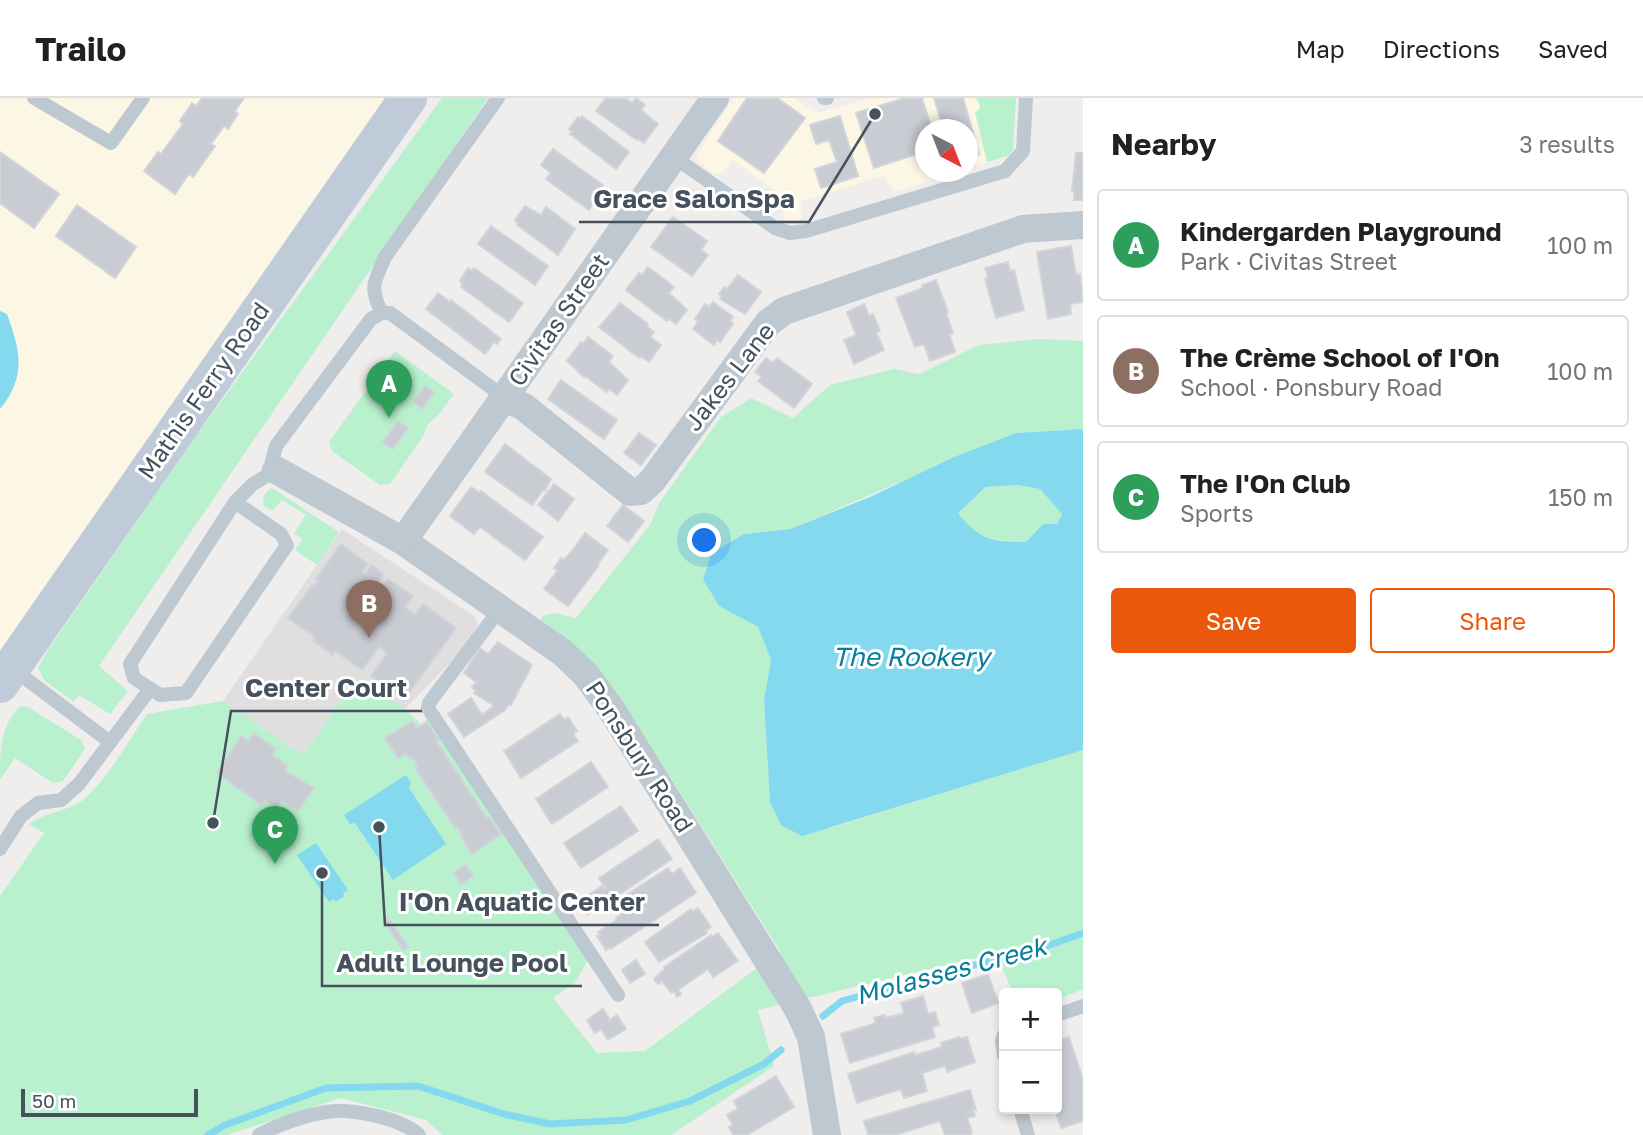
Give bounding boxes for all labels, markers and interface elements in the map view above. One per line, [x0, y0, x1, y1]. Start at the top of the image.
text: Trailo [35, 29, 126, 68]
text: Map [1296, 34, 1345, 63]
text: Directions [1383, 34, 1500, 63]
text: Saved [1538, 34, 1608, 63]
north arrow [915, 119, 978, 182]
text: Nearby [1111, 126, 1216, 162]
text: 3 results [1519, 130, 1615, 158]
callout: Grace SalonSpa [579, 175, 809, 222]
text: Grace SalonSpa [593, 183, 795, 214]
text: Kindergarden Playground [1180, 216, 1502, 247]
text: A [1128, 231, 1144, 259]
text: 100 m [1547, 231, 1613, 259]
street label: Civitas Street [501, 247, 614, 391]
text: Park · Civitas Street [1180, 247, 1397, 275]
street label: Mathis Ferry Road [131, 296, 275, 484]
street label: Jakes Lane [678, 316, 780, 436]
text: The Crème School of I'On [1180, 342, 1499, 373]
text: B [1128, 357, 1144, 385]
text: 100 m [1547, 357, 1613, 385]
pin: A [366, 360, 412, 418]
text: School · Ponsbury Road [1180, 373, 1442, 401]
text: The I'On Club [1180, 468, 1350, 499]
text: C [1128, 483, 1144, 511]
text: 150 m [1548, 483, 1613, 511]
text: Sports [1180, 499, 1254, 527]
your location [687, 523, 721, 557]
pin: B [346, 580, 392, 638]
button: Save [1111, 588, 1356, 653]
button: Share [1370, 588, 1615, 653]
water label: The Rookery [832, 641, 993, 672]
callout: Center Court [231, 664, 422, 711]
text: Center Court [245, 672, 407, 703]
street label: Ponsbury Road [580, 675, 700, 837]
pin: C [252, 806, 298, 864]
callout: I'On Aquatic Center [385, 878, 659, 925]
text: I'On Aquatic Center [399, 886, 645, 917]
water label: Molasses Creek [852, 930, 1052, 1011]
callout: Adult Lounge Pool [322, 939, 582, 986]
text: Adult Lounge Pool [336, 947, 568, 978]
map controls [999, 988, 1062, 1114]
button: + [999, 988, 1062, 1051]
button: − [999, 1051, 1062, 1114]
scale bar [21, 1086, 198, 1118]
text: 50 m [32, 1089, 76, 1112]

